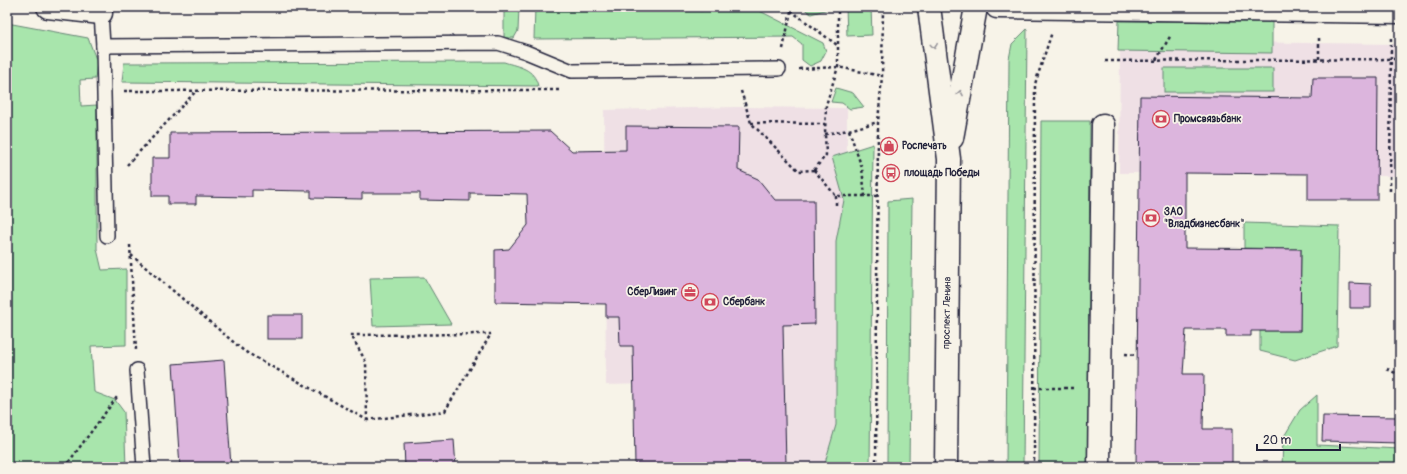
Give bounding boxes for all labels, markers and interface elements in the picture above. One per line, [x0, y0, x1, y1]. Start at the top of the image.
one-way arrow [929, 43, 938, 49]
one-way arrow [956, 90, 964, 96]
bank icon: Промсвязьбанк [1151, 109, 1171, 129]
place label: Промсвязьбанк [1174, 113, 1242, 125]
shop icon: Роспечать [879, 136, 899, 156]
place label: Роспечать [902, 140, 947, 152]
bus stop icon: площадь Победы [881, 163, 901, 183]
place label: площадь Победы [904, 167, 980, 179]
place label: ЗАО "Владбизнесбанк" [1164, 206, 1244, 230]
bank icon: ЗАО "Владбизнесбанк" [1141, 208, 1161, 228]
street label: проспект Ленина [940, 276, 954, 349]
office icon: СберЛизинг [680, 282, 700, 302]
place label: СберЛизинг [627, 286, 678, 298]
bank icon: Сбербанк [700, 292, 720, 312]
place label: Сбербанк [723, 296, 766, 308]
scale bar [1257, 426, 1340, 452]
text: 20 m [1263, 433, 1292, 448]

